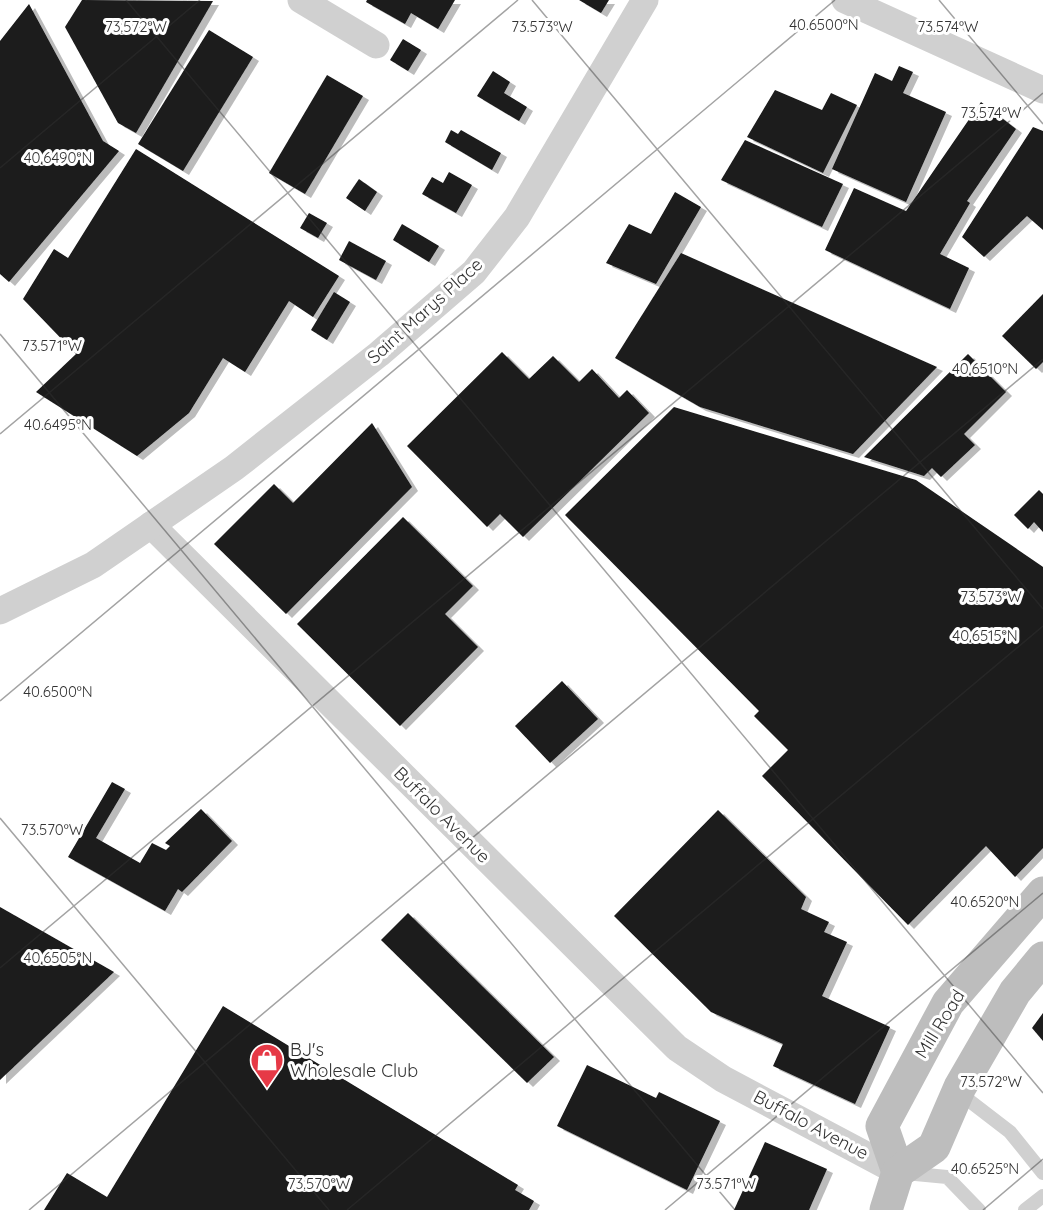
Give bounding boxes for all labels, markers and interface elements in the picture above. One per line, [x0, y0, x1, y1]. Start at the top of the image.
text: 40.6500°N [789, 15, 859, 34]
text: 73.572°W [105, 17, 167, 36]
text: 73.573°W [511, 17, 573, 36]
text: 73.574°W [918, 17, 979, 36]
text: 73.574°W [961, 103, 1022, 122]
text: 40.6490°N [24, 148, 92, 167]
street label: Saint Marys Place [362, 253, 487, 369]
text: 73.571°W [22, 336, 82, 355]
text: 40.6510°N [952, 359, 1018, 378]
text: 40.6495°N [24, 415, 92, 434]
text: 73.573°W [960, 587, 1022, 606]
text: 40.6515°N [952, 626, 1018, 645]
text: 40.6500°N [23, 682, 93, 701]
street label: Buffalo Avenue [389, 762, 495, 868]
text: 73.570°W [21, 820, 84, 839]
text: 40.6520°N [951, 892, 1019, 911]
text: 40.6505°N [24, 948, 92, 967]
street label: Mill Road [910, 985, 970, 1062]
place label: BJ's Wholesale Club [290, 1038, 418, 1082]
shop icon: BJ's Wholesale Club [249, 1042, 285, 1089]
text: 73.572°W [960, 1072, 1022, 1091]
street label: Buffalo Avenue [750, 1085, 873, 1165]
text: 40.6525°N [951, 1159, 1019, 1178]
text: 73.570°W [288, 1174, 351, 1193]
text: 73.571°W [696, 1174, 756, 1193]

